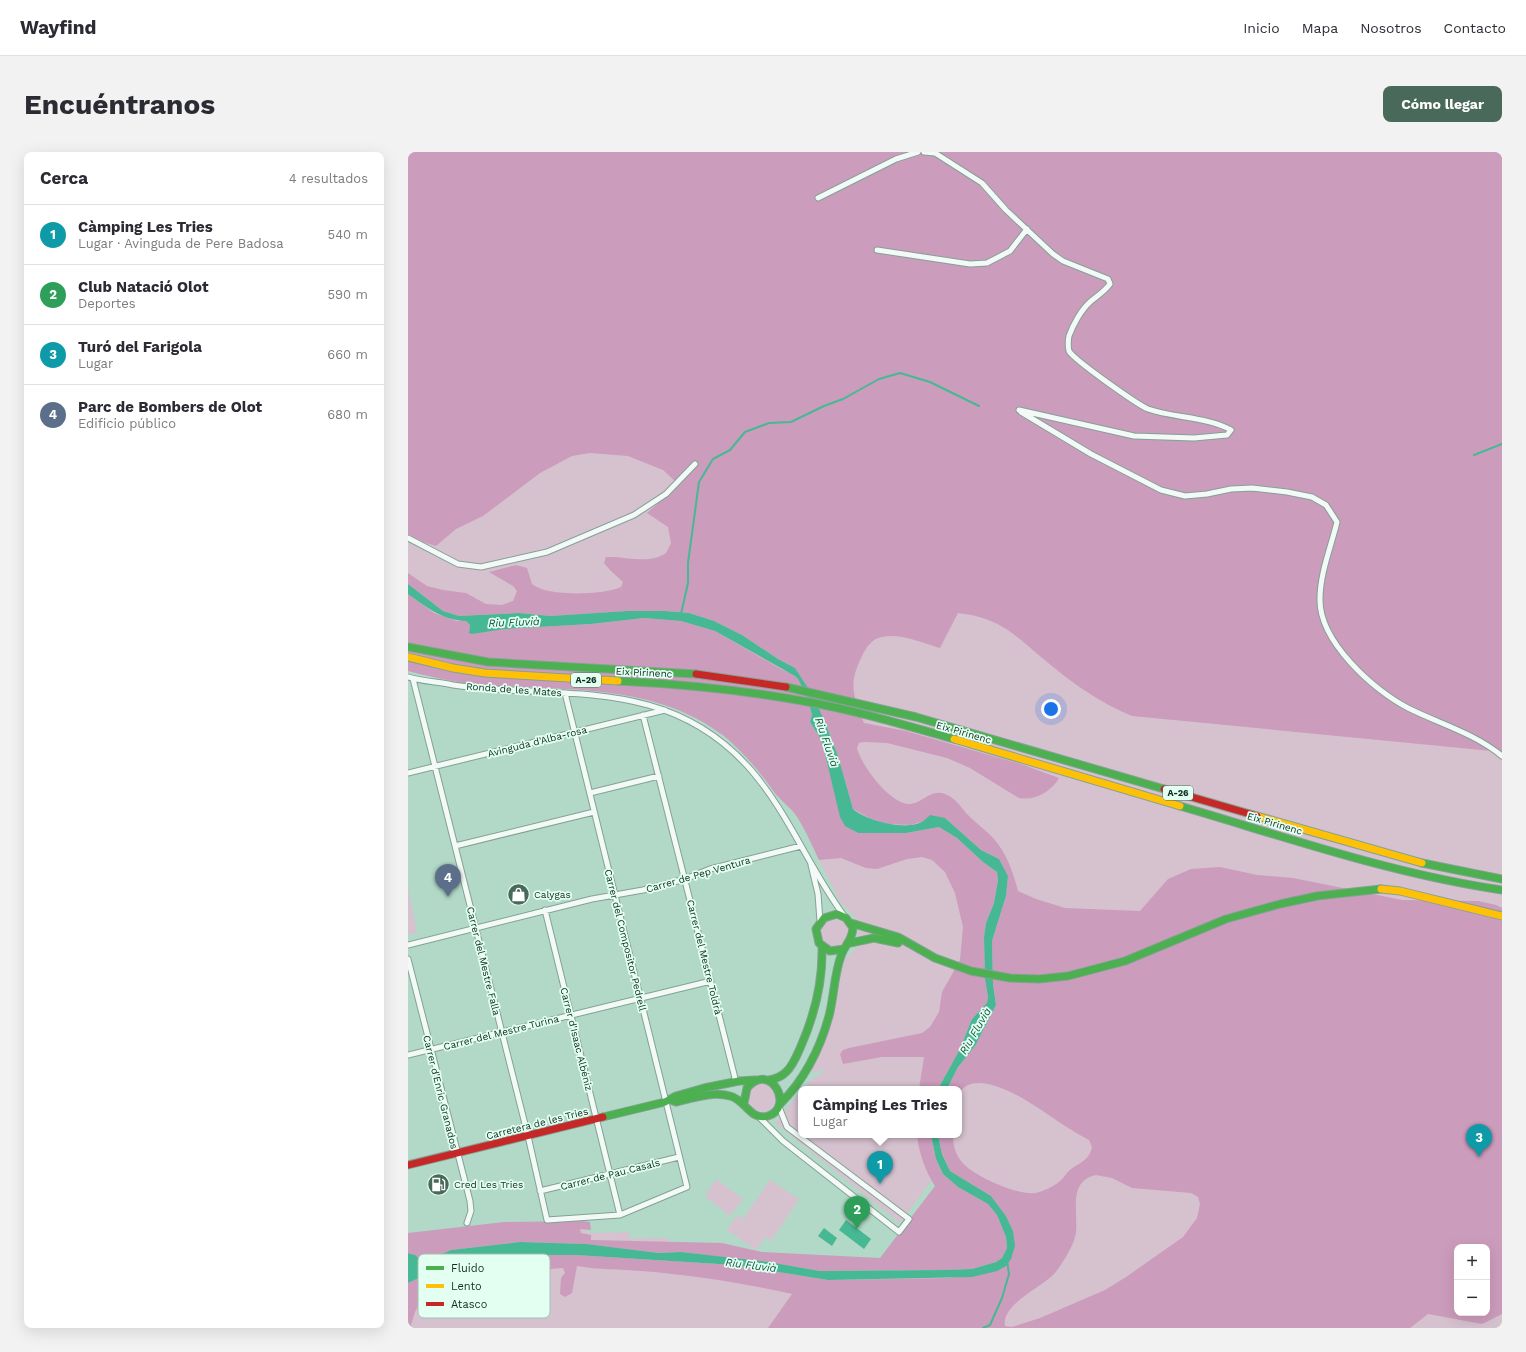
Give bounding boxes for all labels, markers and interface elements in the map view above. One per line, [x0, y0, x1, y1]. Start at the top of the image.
text: Wayfind [20, 16, 96, 39]
text: Inicio [1243, 20, 1280, 36]
text: Mapa [1302, 20, 1338, 36]
text: Nosotros [1360, 20, 1422, 36]
text: Contacto [1444, 20, 1506, 36]
button: Cómo llegar [1383, 86, 1502, 122]
text: Encuéntranos [24, 88, 215, 121]
text: Cerca [40, 168, 88, 188]
text: 4 resultados [289, 171, 368, 186]
text: Càmping Les Tries [78, 218, 213, 236]
text: 1 [50, 227, 56, 242]
text: 540 m [328, 227, 368, 242]
text: Lugar · Avinguda de Pere Badosa [78, 236, 284, 251]
text: Club Natació Olot [78, 278, 208, 296]
text: 2 [49, 287, 57, 302]
text: 590 m [328, 287, 368, 302]
text: Deportes [78, 296, 136, 311]
text: Turó del Farigola [78, 338, 202, 356]
text: 3 [49, 347, 57, 362]
text: 660 m [327, 347, 368, 362]
text: Lugar [78, 356, 113, 371]
text: Parc de Bombers de Olot [78, 398, 262, 416]
text: 4 [49, 407, 57, 422]
text: 680 m [327, 407, 368, 422]
text: Edificio público [78, 416, 176, 431]
water label: Riu Fluvià [488, 615, 540, 630]
street label: Eix Pirinenc [615, 666, 673, 679]
road number: A-26 [571, 673, 601, 687]
street label: Ronda de les Mates [466, 681, 562, 698]
your location [1041, 699, 1061, 719]
water label: Riu Fluvià [812, 716, 841, 769]
street label: Eix Pirinenc [935, 719, 993, 746]
street label: Avinguda d'Alba-rosa [486, 724, 588, 759]
road number: A-26 [1163, 786, 1193, 800]
street label: Eix Pirinenc [1246, 810, 1304, 837]
street label: Carrer de Pep Ventura [645, 854, 752, 895]
pin: 4 [435, 864, 461, 897]
street label: Carrer del Compositor Pedrell [603, 868, 648, 1012]
shop icon: Calygas [505, 881, 531, 907]
place label: Calygas [534, 889, 571, 900]
street label: Carrer del Mestre Toldrà [685, 898, 724, 1016]
street label: Carrer del Mestre Falla [465, 906, 502, 1017]
street label: Carrer d'Isaac Albéniz [558, 986, 595, 1092]
water label: Riu Fluvià [957, 1006, 994, 1057]
street label: Carrer del Mestre Turina [442, 1013, 560, 1052]
street label: Carrer d'Enric Granados [421, 1034, 460, 1150]
popup [798, 1086, 962, 1138]
text: Càmping Les Tries [813, 1096, 947, 1114]
street label: Carretera de les Tries [485, 1105, 589, 1141]
text: Lugar [813, 1114, 848, 1129]
pin: 3 [1466, 1124, 1492, 1157]
pin: 1 [867, 1151, 893, 1184]
street label: Carrer de Pau Casals [559, 1157, 661, 1192]
fuel station icon: Cred Les Tries [426, 1171, 452, 1197]
place label: Cred Les Tries [454, 1179, 523, 1190]
pin: 2 [844, 1196, 870, 1229]
map controls [1454, 1244, 1490, 1316]
button: + [1454, 1244, 1490, 1280]
legend [418, 1254, 550, 1318]
water label: Riu Fluvià [725, 1256, 777, 1275]
text: Fluido [451, 1262, 484, 1275]
text: Lento [451, 1280, 482, 1293]
button: − [1454, 1280, 1490, 1316]
text: Atasco [451, 1298, 487, 1311]

